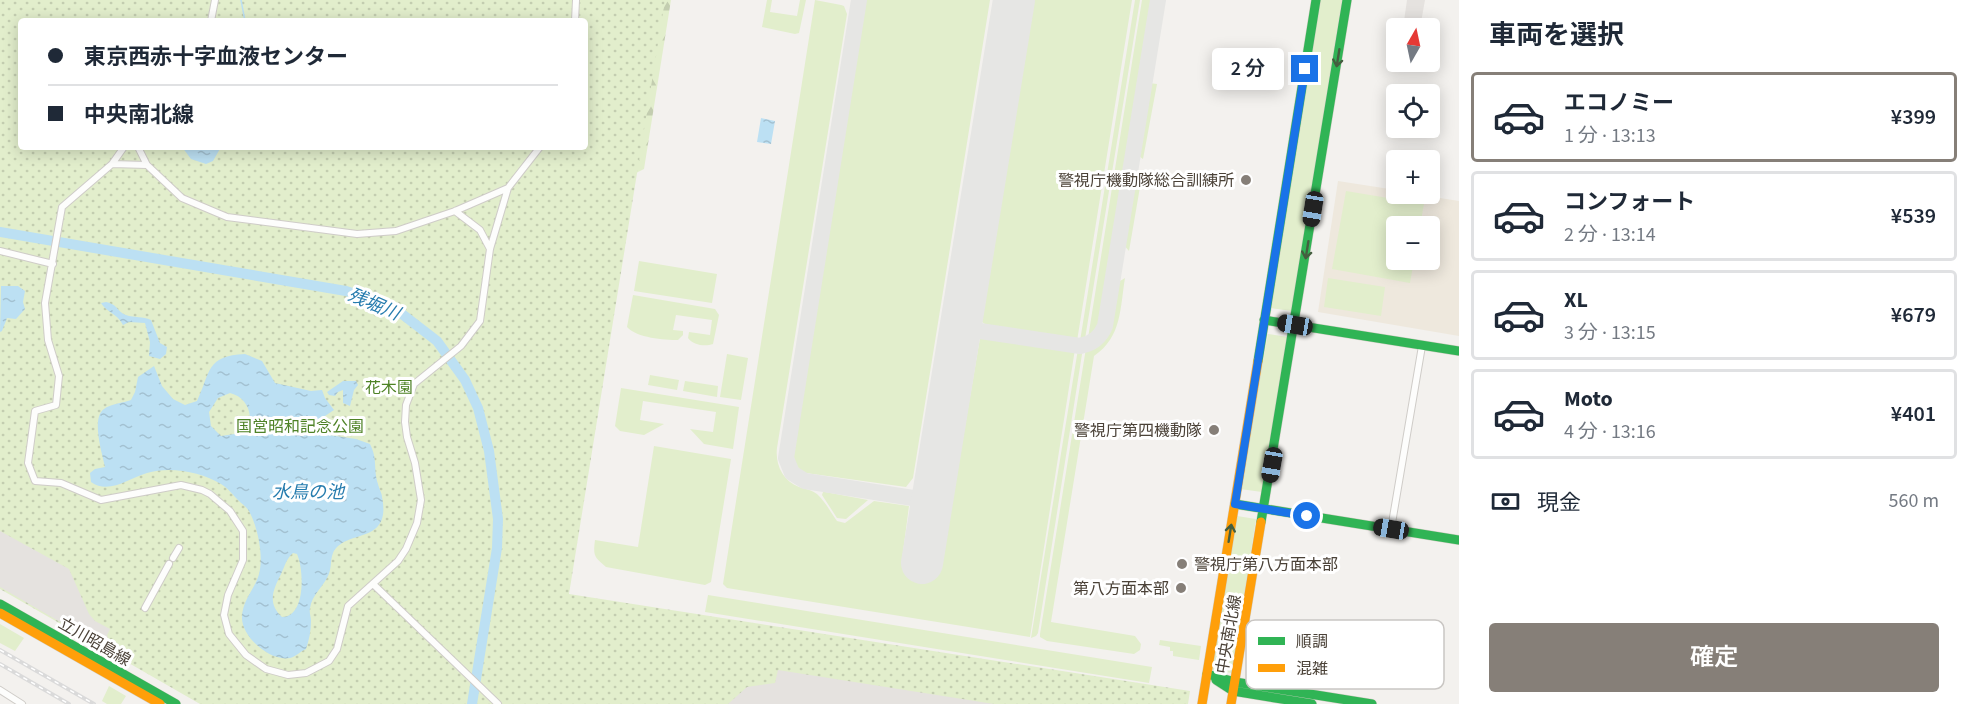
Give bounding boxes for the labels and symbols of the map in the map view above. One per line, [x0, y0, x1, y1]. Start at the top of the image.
north arrow [1386, 18, 1440, 72]
one-way arrow [1332, 47, 1343, 67]
callout: 2 分 [1212, 48, 1284, 90]
route end [1291, 55, 1318, 82]
place label: 警視庁機動隊総合訓練所 [1058, 170, 1234, 192]
marker: 警視庁機動隊総合訓練所 [1239, 173, 1253, 187]
car [1301, 190, 1325, 228]
one-way arrow [1301, 240, 1312, 260]
water label: 残堀川 [344, 282, 405, 327]
car [1276, 313, 1314, 337]
park label: 花木園 [365, 377, 413, 399]
park label: 国営昭和記念公園 [236, 416, 364, 438]
place label: 警視庁第四機動隊 [1074, 420, 1202, 442]
marker: 警視庁第四機動隊 [1207, 423, 1221, 437]
car [1260, 446, 1284, 484]
water label: 水鳥の池 [272, 480, 346, 505]
route start [1293, 502, 1320, 529]
car [1372, 517, 1410, 541]
one-way arrow [1225, 524, 1236, 543]
place label: 警視庁第八方面本部 [1194, 554, 1338, 576]
marker: 警視庁第八方面本部 [1175, 557, 1189, 571]
place label: 第八方面本部 [1073, 578, 1169, 600]
marker: 第八方面本部 [1174, 581, 1188, 595]
street label: 中央南北線 [1211, 593, 1247, 675]
street label: 立川昭島線 [54, 612, 135, 671]
legend [1246, 620, 1444, 689]
text: 順調 [1296, 631, 1328, 653]
text: 混雑 [1296, 658, 1328, 680]

